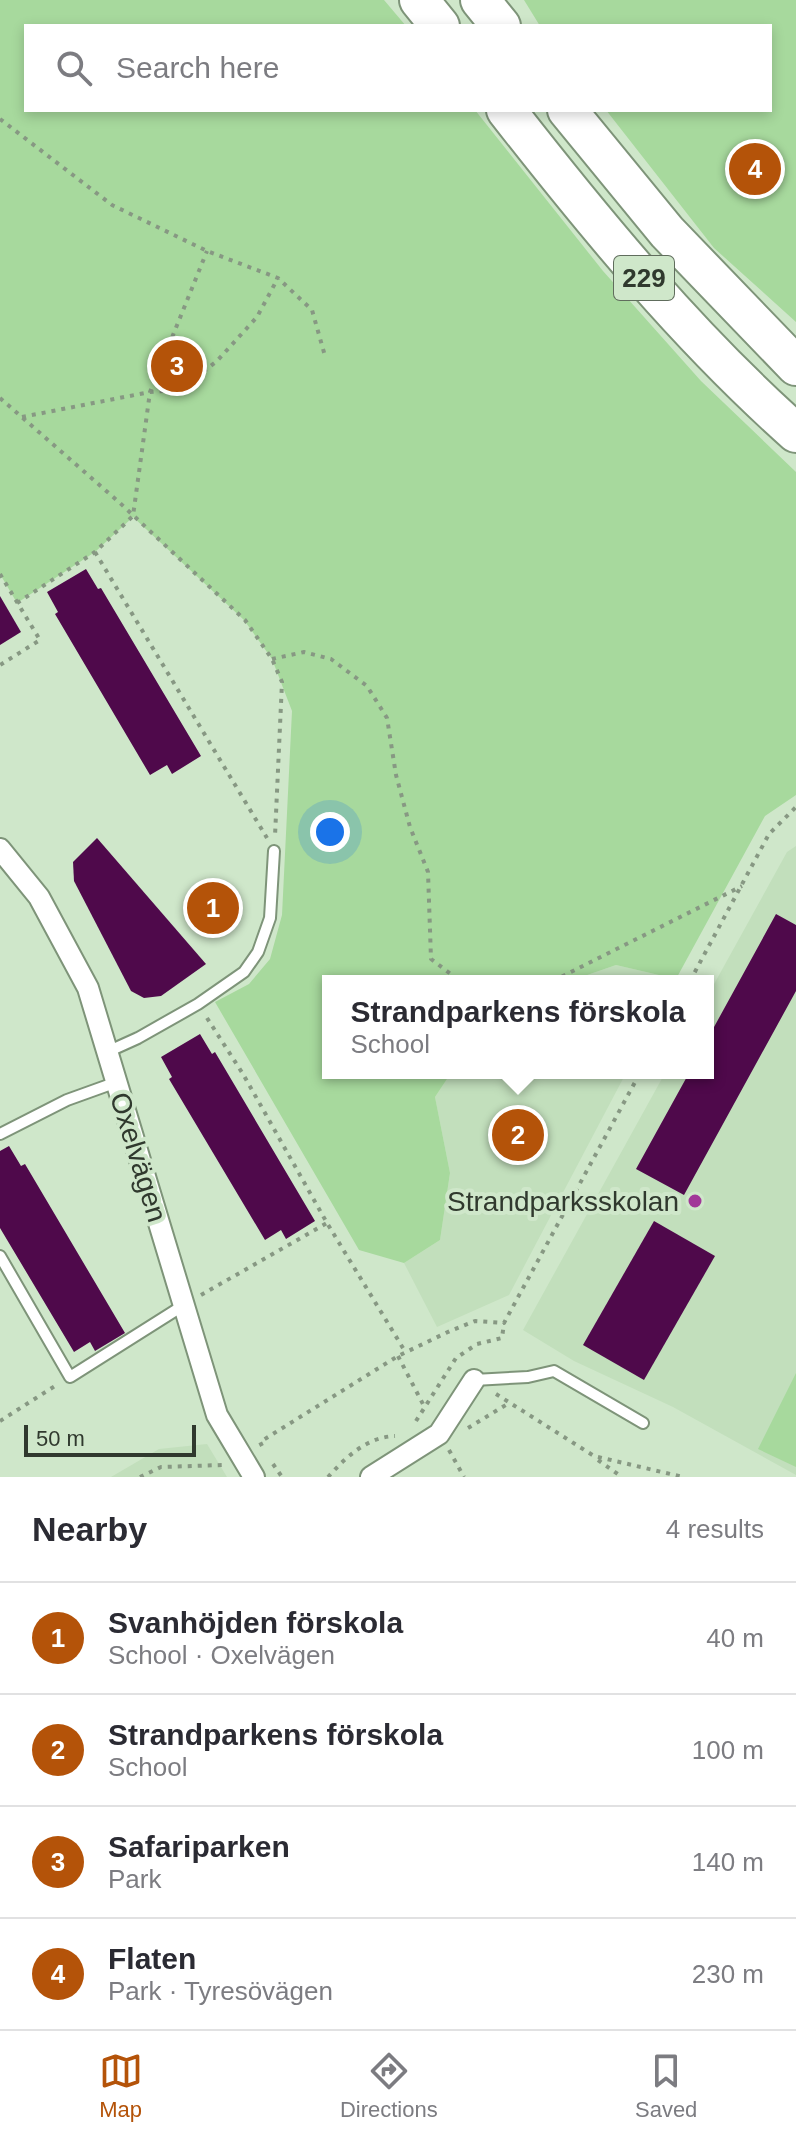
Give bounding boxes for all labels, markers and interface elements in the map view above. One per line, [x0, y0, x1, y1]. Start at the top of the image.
search box [24, 24, 772, 112]
icon: search [52, 46, 96, 90]
text: Search here [116, 51, 279, 84]
pin: 4 [729, 139, 781, 199]
road number: 229 [614, 256, 674, 300]
pin: 3 [151, 336, 203, 396]
your location [310, 812, 350, 852]
pin: 1 [187, 878, 239, 938]
popup [322, 975, 714, 1079]
text: Strandparkens förskola [350, 995, 686, 1028]
text: School [350, 1029, 430, 1059]
street label: Oxelvägen [104, 1089, 173, 1226]
pin: 2 [492, 1105, 544, 1165]
place label: Strandparksskolan [447, 1186, 679, 1217]
marker: Strandparksskolan [686, 1192, 704, 1210]
scale bar [24, 1421, 196, 1457]
text: 50 m [36, 1426, 85, 1451]
text: Nearby [32, 1510, 147, 1548]
text: 4 results [666, 1514, 764, 1544]
text: Svanhöjden förskola [108, 1606, 403, 1639]
text: 1 [51, 1623, 65, 1653]
text: 40 m [706, 1623, 764, 1653]
text: School · Oxelvägen [108, 1640, 335, 1670]
text: Strandparkens förskola [108, 1718, 443, 1751]
text: 2 [51, 1735, 65, 1765]
text: 100 m [692, 1735, 764, 1765]
text: School [108, 1752, 188, 1782]
text: Safariparken [108, 1830, 290, 1863]
text: 3 [51, 1847, 65, 1877]
text: 140 m [692, 1847, 764, 1877]
text: Park [108, 1864, 161, 1894]
text: Flaten [108, 1942, 196, 1975]
text: 4 [51, 1959, 65, 1989]
text: 230 m [692, 1959, 764, 1989]
text: Park · Tyresövägen [108, 1976, 333, 2006]
tab: Map [99, 2049, 143, 2123]
tab: Directions [340, 2049, 438, 2123]
tab: Saved [635, 2049, 697, 2123]

